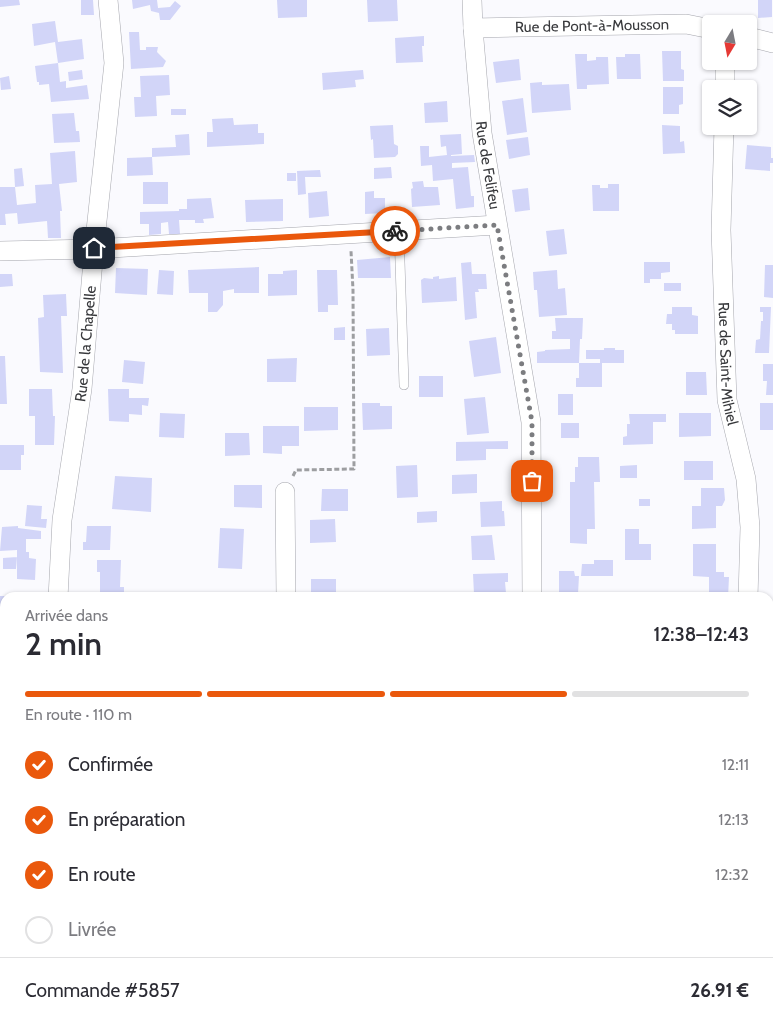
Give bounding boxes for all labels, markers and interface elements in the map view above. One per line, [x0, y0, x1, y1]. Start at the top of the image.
street label: Rue de Pont-à-Mousson [515, 15, 669, 36]
north arrow [702, 15, 758, 70]
map controls [702, 15, 757, 135]
button: layers [702, 80, 757, 135]
street label: Rue de Felifeu [472, 120, 504, 211]
courier [370, 206, 420, 256]
icon: bike [381, 217, 409, 245]
pin [73, 227, 115, 269]
icon: home [80, 234, 108, 262]
street label: Rue de la Chapelle [71, 285, 100, 403]
street label: Rue de Saint-Mihiel [715, 302, 742, 428]
pin [511, 460, 553, 502]
icon: bag [518, 467, 546, 495]
text: Arrivée dans [25, 606, 108, 625]
text: 12:38–12:43 [654, 623, 749, 646]
text: 2 min [25, 624, 102, 663]
text: En route · 110 m [25, 705, 132, 724]
icon: check [25, 751, 53, 779]
text: Confirmée [68, 753, 153, 776]
text: 12:11 [722, 755, 749, 774]
icon: check [25, 806, 53, 834]
text: En préparation [68, 808, 185, 831]
text: 12:13 [718, 810, 749, 829]
icon: check [25, 861, 53, 889]
text: En route [68, 863, 135, 886]
text: 12:32 [715, 865, 749, 884]
text: Livrée [68, 918, 116, 941]
text: Commande #5857 [25, 979, 180, 1002]
text: 26.91 € [690, 979, 749, 1002]

